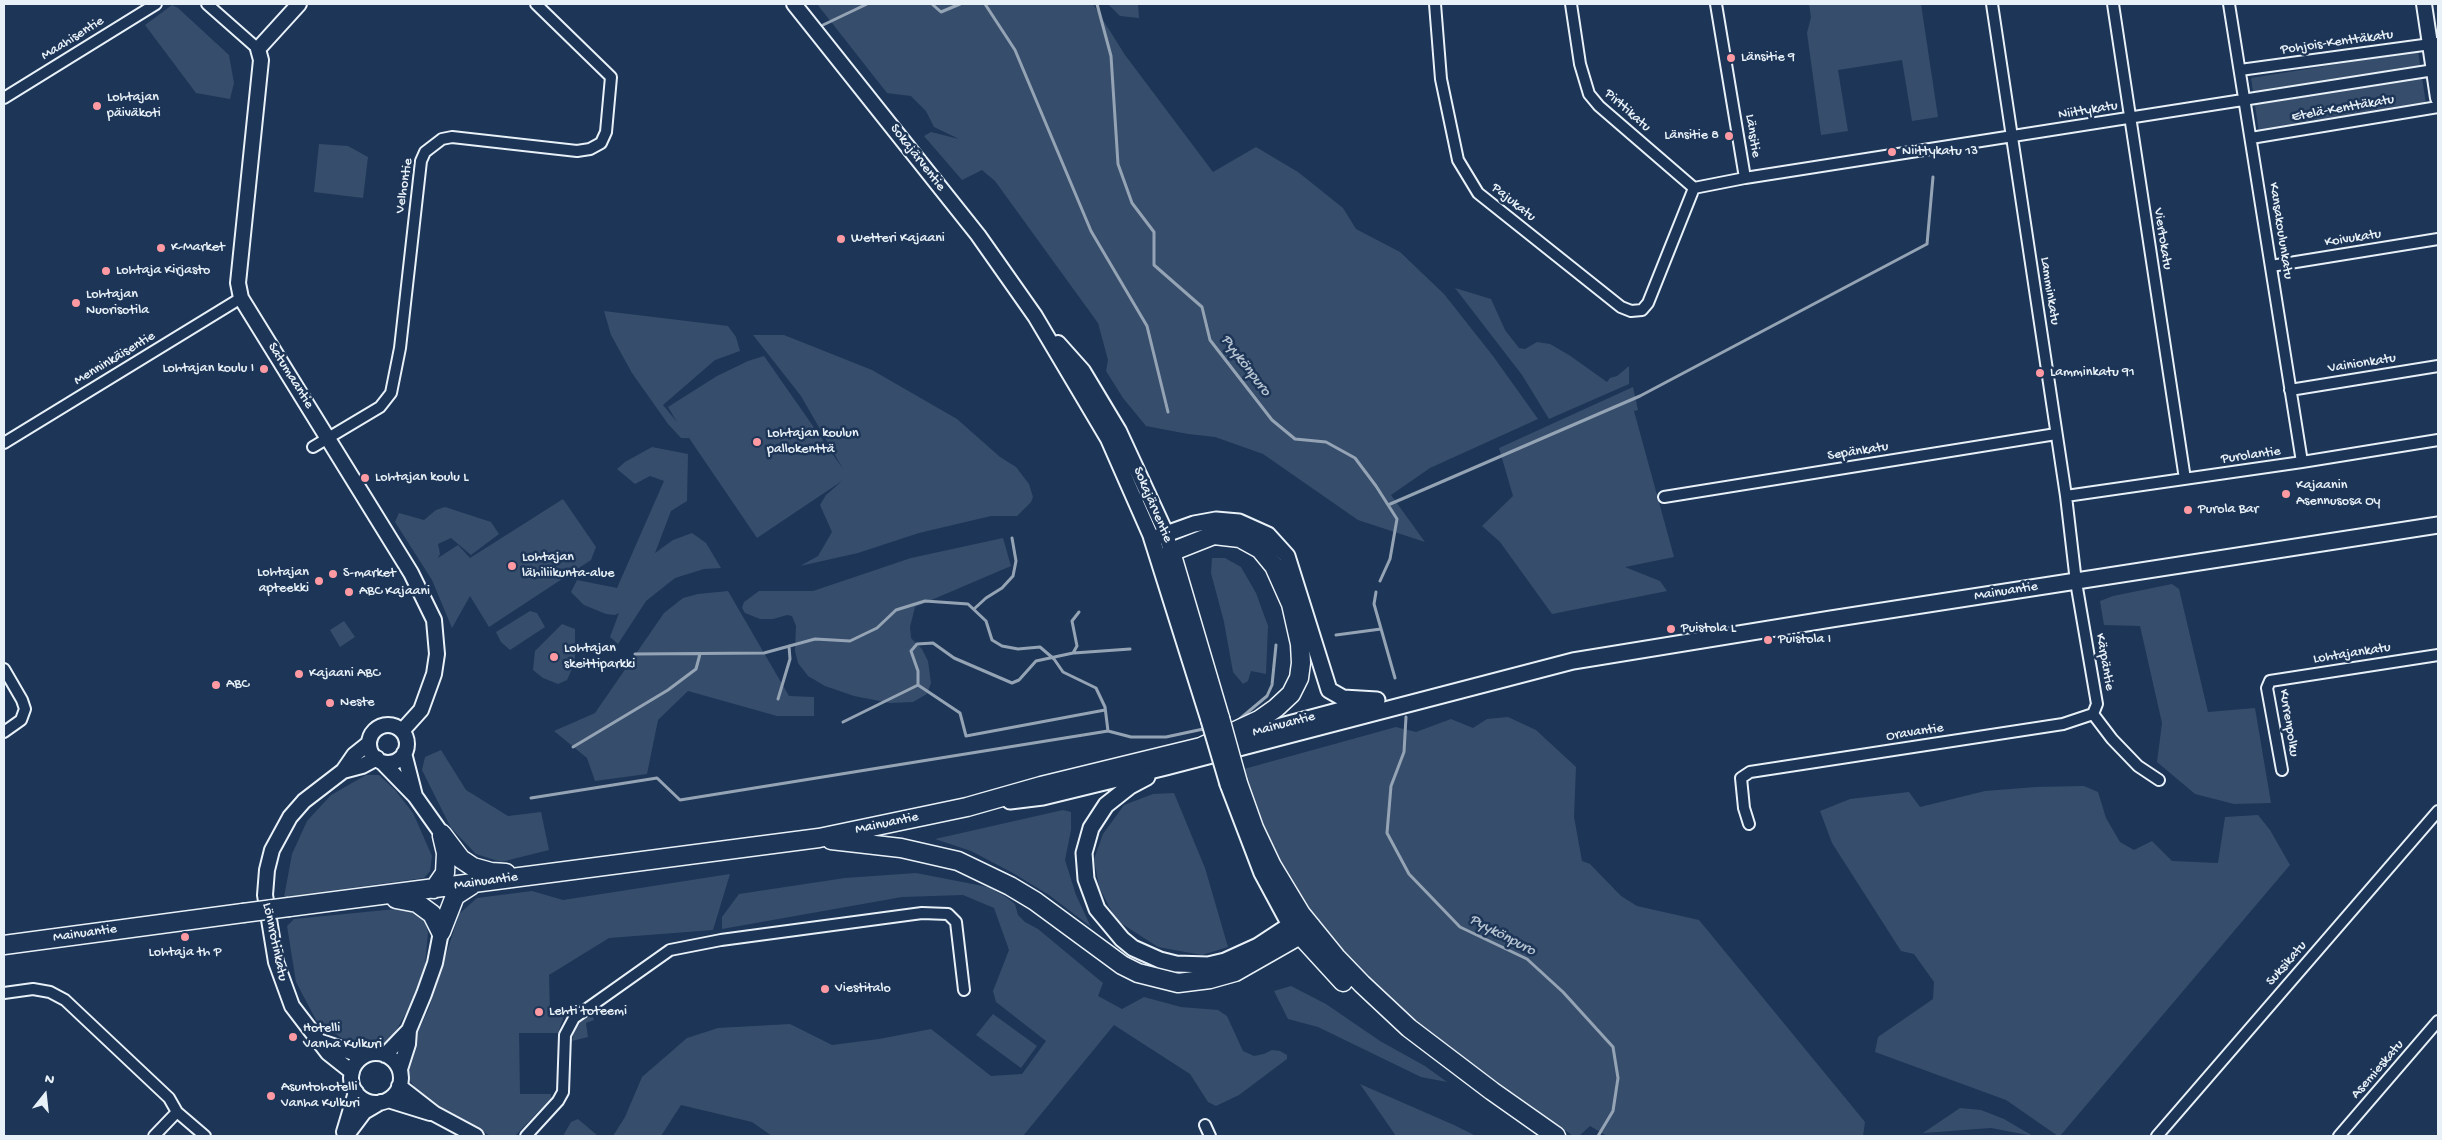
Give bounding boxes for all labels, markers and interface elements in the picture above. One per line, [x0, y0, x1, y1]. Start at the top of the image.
street label: Maahisentie [39, 13, 107, 65]
street label: Pohjois-Kenttäkatu [2280, 27, 2394, 59]
place label: Länsitie 9 [1741, 50, 1795, 66]
marker: Länsitie 9 [1725, 52, 1737, 64]
street label: Pirttikatu [1600, 86, 1654, 136]
place label: Lohtajan päiväkoti [107, 90, 161, 122]
street label: Etelä-Kenttäkatu [2290, 92, 2396, 126]
street label: Niittykatu [2057, 98, 2119, 124]
marker: Lohtajan päiväkoti [91, 100, 103, 112]
street label: Länsitie [1740, 113, 1764, 159]
street label: Sokajärventie [886, 121, 948, 195]
place label: Länsitie 8 [1664, 128, 1719, 144]
marker: Länsitie 8 [1723, 130, 1735, 142]
place label: Niittykatu 13 [1902, 144, 1978, 160]
marker: Niittykatu 13 [1886, 146, 1898, 158]
street label: Velhontie [392, 157, 418, 215]
street label: Pajukatu [1487, 180, 1539, 226]
street label: Kansakoulunkatu [2264, 181, 2296, 281]
street label: Viertokatu [2149, 207, 2175, 271]
street label: Koivukatu [2324, 226, 2382, 252]
place label: Wetteri Kajaani [851, 231, 945, 247]
marker: Wetteri Kajaani [835, 233, 847, 245]
place label: K-Market [171, 240, 225, 256]
marker: K-Market [155, 242, 167, 254]
street label: Lamminkatu [2035, 256, 2063, 326]
place label: Lohtaja Kirjasto [116, 263, 210, 279]
marker: Lohtaja Kirjasto [100, 265, 112, 277]
place label: Lohtajan Nuorisotila [86, 287, 149, 320]
marker: Lohtajan Nuorisotila [70, 297, 82, 309]
street label: Menninkäisentie [71, 328, 159, 390]
water label: Pyykönpuro [1216, 332, 1274, 400]
street label: Satumaantie [263, 340, 317, 412]
street label: Vainionkatu [2327, 350, 2397, 378]
place label: Lohtajan koulu I [162, 361, 254, 377]
marker: Lohtajan koulu I [258, 363, 270, 375]
place label: Lamminkatu 91 [2050, 365, 2135, 381]
marker: Lamminkatu 91 [2034, 367, 2046, 379]
place label: Lohtajan koulun pallokenttä [767, 426, 859, 458]
marker: Lohtajan koulun pallokenttä [751, 436, 763, 448]
street label: Sepänkatu [1826, 439, 1890, 465]
street label: Purolantie [2220, 444, 2282, 468]
street label: Sokajärventie [1129, 465, 1175, 545]
place label: Lohtajan koulu L [375, 470, 468, 486]
marker: Lohtajan koulu L [359, 472, 371, 484]
place label: Kajaanin Asennusosa Oy [2296, 478, 2380, 511]
marker: Kajaanin Asennusosa Oy [2280, 488, 2292, 500]
place label: Purola Bar [2198, 502, 2259, 518]
marker: Purola Bar [2182, 504, 2194, 516]
place label: Lohtajan lähiliikunta-alue [522, 550, 615, 582]
marker: Lohtajan lähiliikunta-alue [506, 560, 518, 572]
place label: Lohtajan apteekki [257, 565, 309, 598]
place label: S-market [343, 566, 396, 582]
marker: S-market [327, 568, 339, 580]
marker: Lohtajan apteekki [313, 575, 325, 587]
street label: Mainuantie [1973, 579, 2039, 605]
place label: ABC Kajaani [359, 584, 430, 600]
marker: ABC Kajaani [343, 586, 355, 598]
place label: Puistola L [1681, 621, 1736, 637]
marker: Puistola L [1665, 623, 1677, 635]
place label: Puistola I [1778, 632, 1831, 648]
street label: Kärpäntie [2091, 632, 2117, 692]
marker: Puistola I [1762, 634, 1774, 646]
street label: Lohtajankatu [2312, 640, 2392, 668]
place label: Lohtajan skeittiparkki [564, 641, 635, 674]
marker: Lohtajan skeittiparkki [548, 651, 560, 663]
place label: Kajaani ABC [309, 666, 380, 682]
marker: Kajaani ABC [293, 668, 305, 680]
place label: ABC [226, 677, 249, 693]
marker: ABC [210, 679, 222, 691]
street label: Kurrenpolku [2274, 688, 2302, 758]
place label: Neste [340, 695, 374, 711]
marker: Neste [324, 697, 336, 709]
street label: Mainuantie [1251, 709, 1317, 741]
street label: Oravantie [1885, 720, 1945, 746]
street label: Mainuantie [854, 809, 920, 839]
street label: Mainuantie [453, 869, 519, 895]
street label: Lönnrotinkatu [258, 901, 290, 983]
water label: Pyykönpuro [1466, 911, 1538, 961]
street label: Mainuantie [52, 921, 118, 947]
marker: Lohtaja th P [179, 931, 191, 943]
street label: Suksikatu [2263, 938, 2311, 990]
place label: Lohtaja th P [149, 945, 221, 961]
place label: Viestitalo [835, 981, 891, 997]
marker: Viestitalo [819, 983, 831, 995]
place label: Lehti toteemi [549, 1004, 627, 1020]
marker: Lehti toteemi [533, 1006, 545, 1018]
place label: Hotelli Vanha Kulkuri [303, 1021, 382, 1054]
marker: Hotelli Vanha Kulkuri [287, 1031, 299, 1043]
street label: Asemieskatu [2348, 1037, 2408, 1103]
north arrow [20, 1070, 70, 1120]
text: N [43, 1071, 56, 1090]
place label: Asuntohotelli Vanha Kulkuri [281, 1080, 360, 1112]
marker: Asuntohotelli Vanha Kulkuri [265, 1090, 277, 1102]

